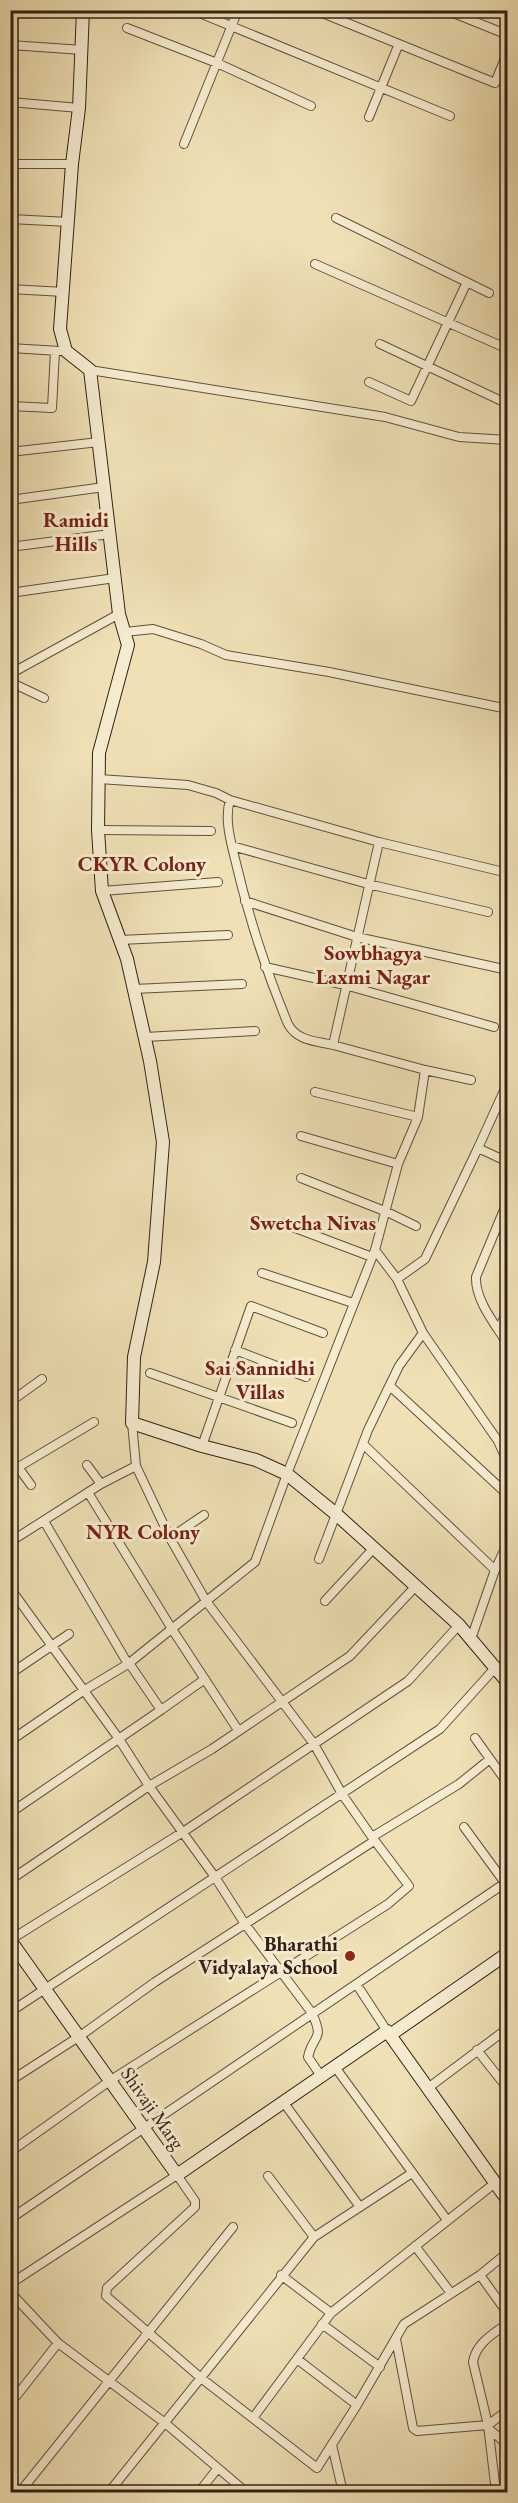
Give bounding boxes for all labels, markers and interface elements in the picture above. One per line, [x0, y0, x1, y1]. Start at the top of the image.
district label: Ramidi Hills [43, 506, 109, 557]
district label: CKYR Colony [78, 850, 207, 877]
district label: Sowbhagya Laxmi Nagar [316, 939, 431, 990]
district label: Swetcha Nivas [250, 1209, 376, 1236]
district label: Sai Sannidhi Villas [205, 1354, 315, 1405]
district label: NYR Colony [86, 1518, 201, 1545]
place label: Bharathi Vidyalaya School [198, 1931, 338, 1980]
marker: Bharathi Vidyalaya School [343, 1949, 357, 1963]
street label: Shivaji Marg [115, 2062, 191, 2155]

